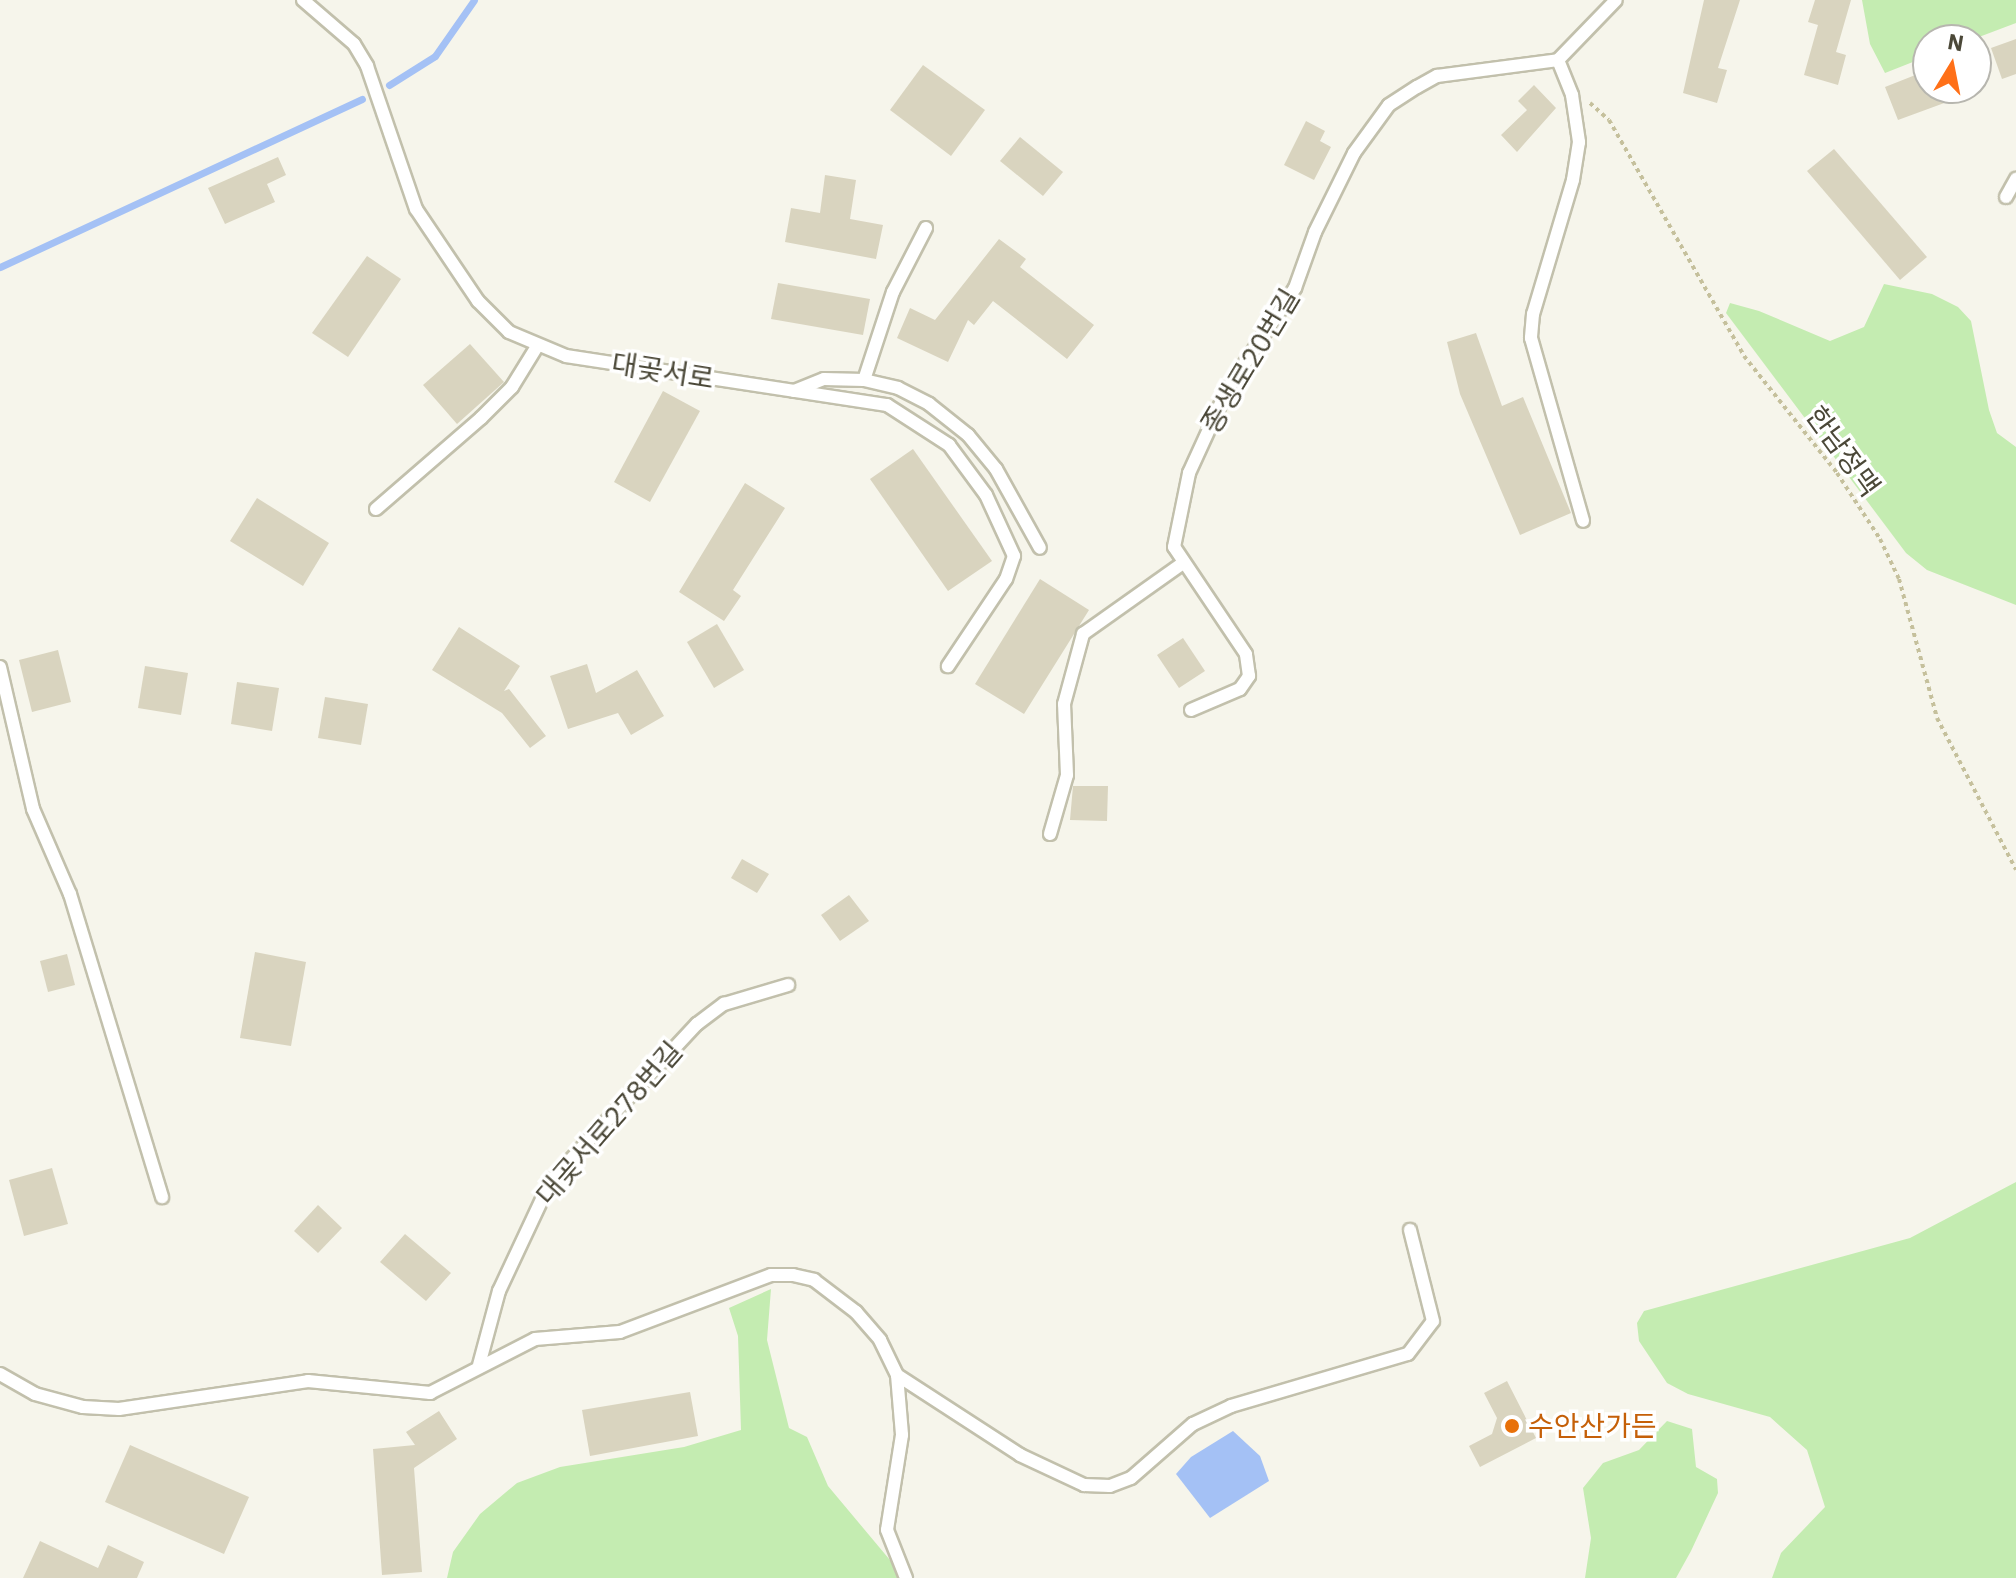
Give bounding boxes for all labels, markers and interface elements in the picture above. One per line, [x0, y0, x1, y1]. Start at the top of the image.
north arrow [1912, 24, 1992, 104]
text: N [1946, 26, 1966, 58]
street label: 종생로20번길 [1194, 283, 1306, 439]
street label: 대곶서로 [609, 346, 717, 396]
street label: 한남정맥 [1799, 399, 1887, 503]
street label: 대곶서로278번길 [529, 1035, 689, 1211]
place label: 수안산가든 [1528, 1409, 1657, 1443]
marker: 수안산가든 [1503, 1417, 1521, 1435]

